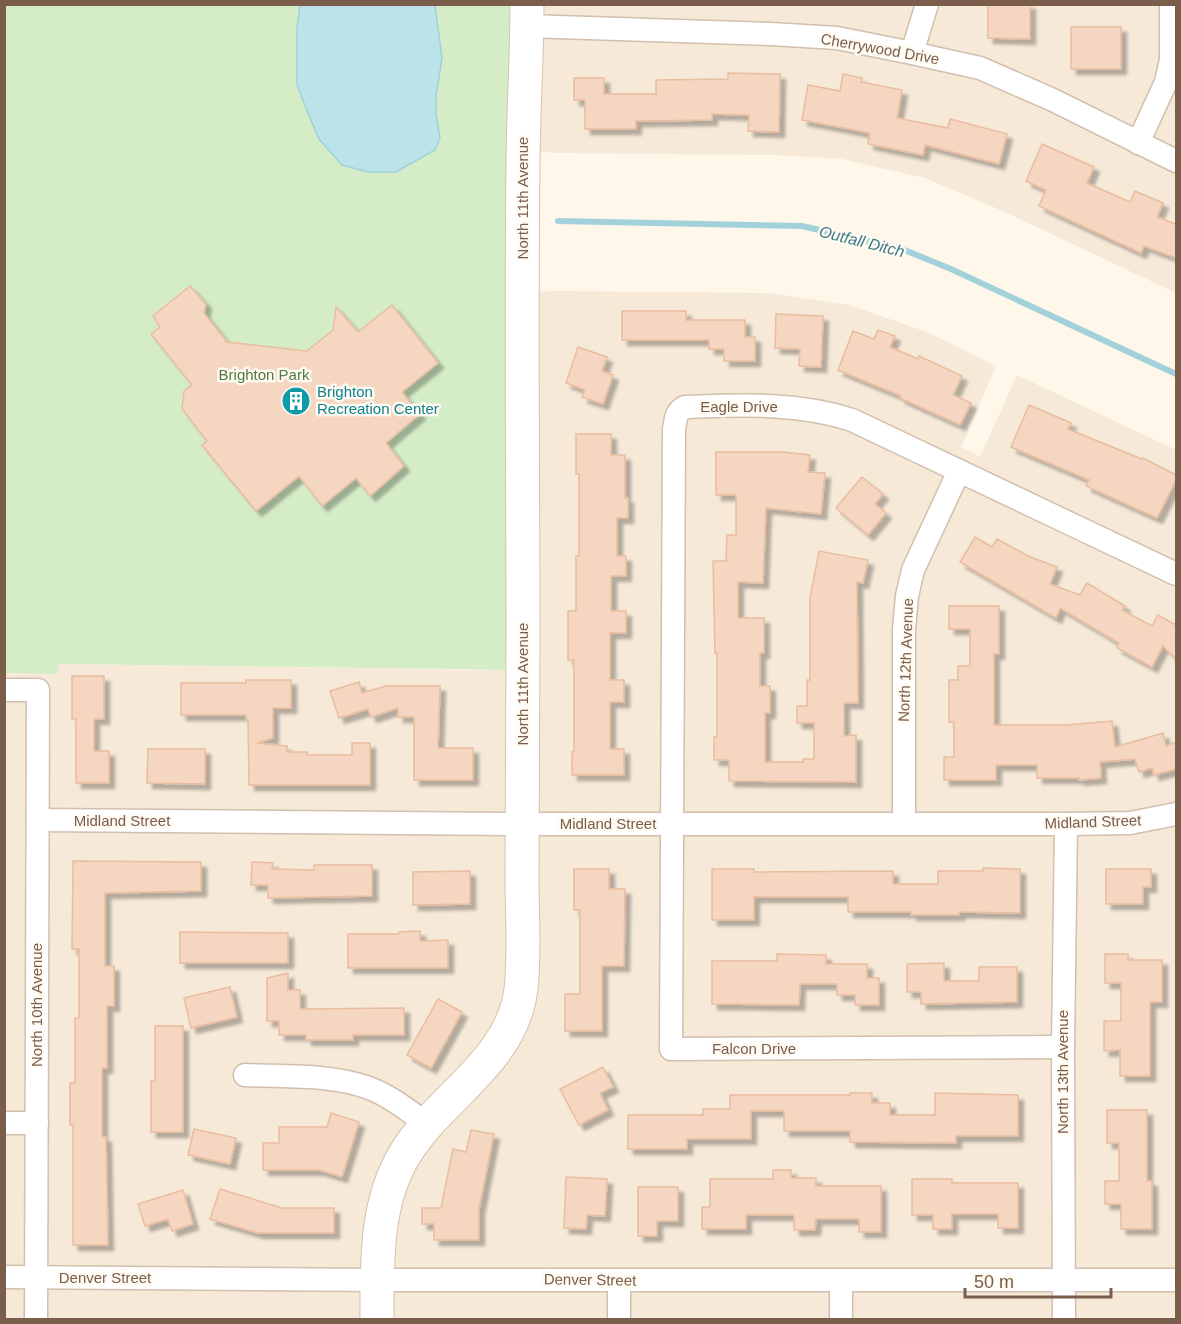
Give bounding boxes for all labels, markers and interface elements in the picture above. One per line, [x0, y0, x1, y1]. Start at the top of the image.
street label: Cherrywood Drive [819, 30, 941, 67]
street label: North 11th Avenue [514, 137, 531, 259]
water label: Outfall Ditch [818, 223, 906, 260]
park label: Brighton Park [219, 366, 310, 383]
place label: Brighton Recreation Center [317, 383, 439, 417]
building icon: Brighton Recreation Center [280, 385, 312, 417]
street label: Eagle Drive [700, 398, 778, 415]
street label: North 12th Avenue [895, 598, 916, 722]
street label: North 11th Avenue [514, 623, 531, 745]
street label: Midland Street [1044, 811, 1142, 832]
street label: Midland Street [74, 812, 171, 829]
street label: Midland Street [560, 815, 657, 832]
street label: North 10th Avenue [28, 943, 45, 1067]
street label: North 13th Avenue [1054, 1010, 1071, 1134]
street label: Falcon Drive [712, 1040, 796, 1057]
scale bar [965, 1261, 1110, 1299]
street label: Denver Street [59, 1269, 152, 1286]
street label: Denver Street [544, 1270, 637, 1289]
text: 50 m [974, 1272, 1014, 1292]

